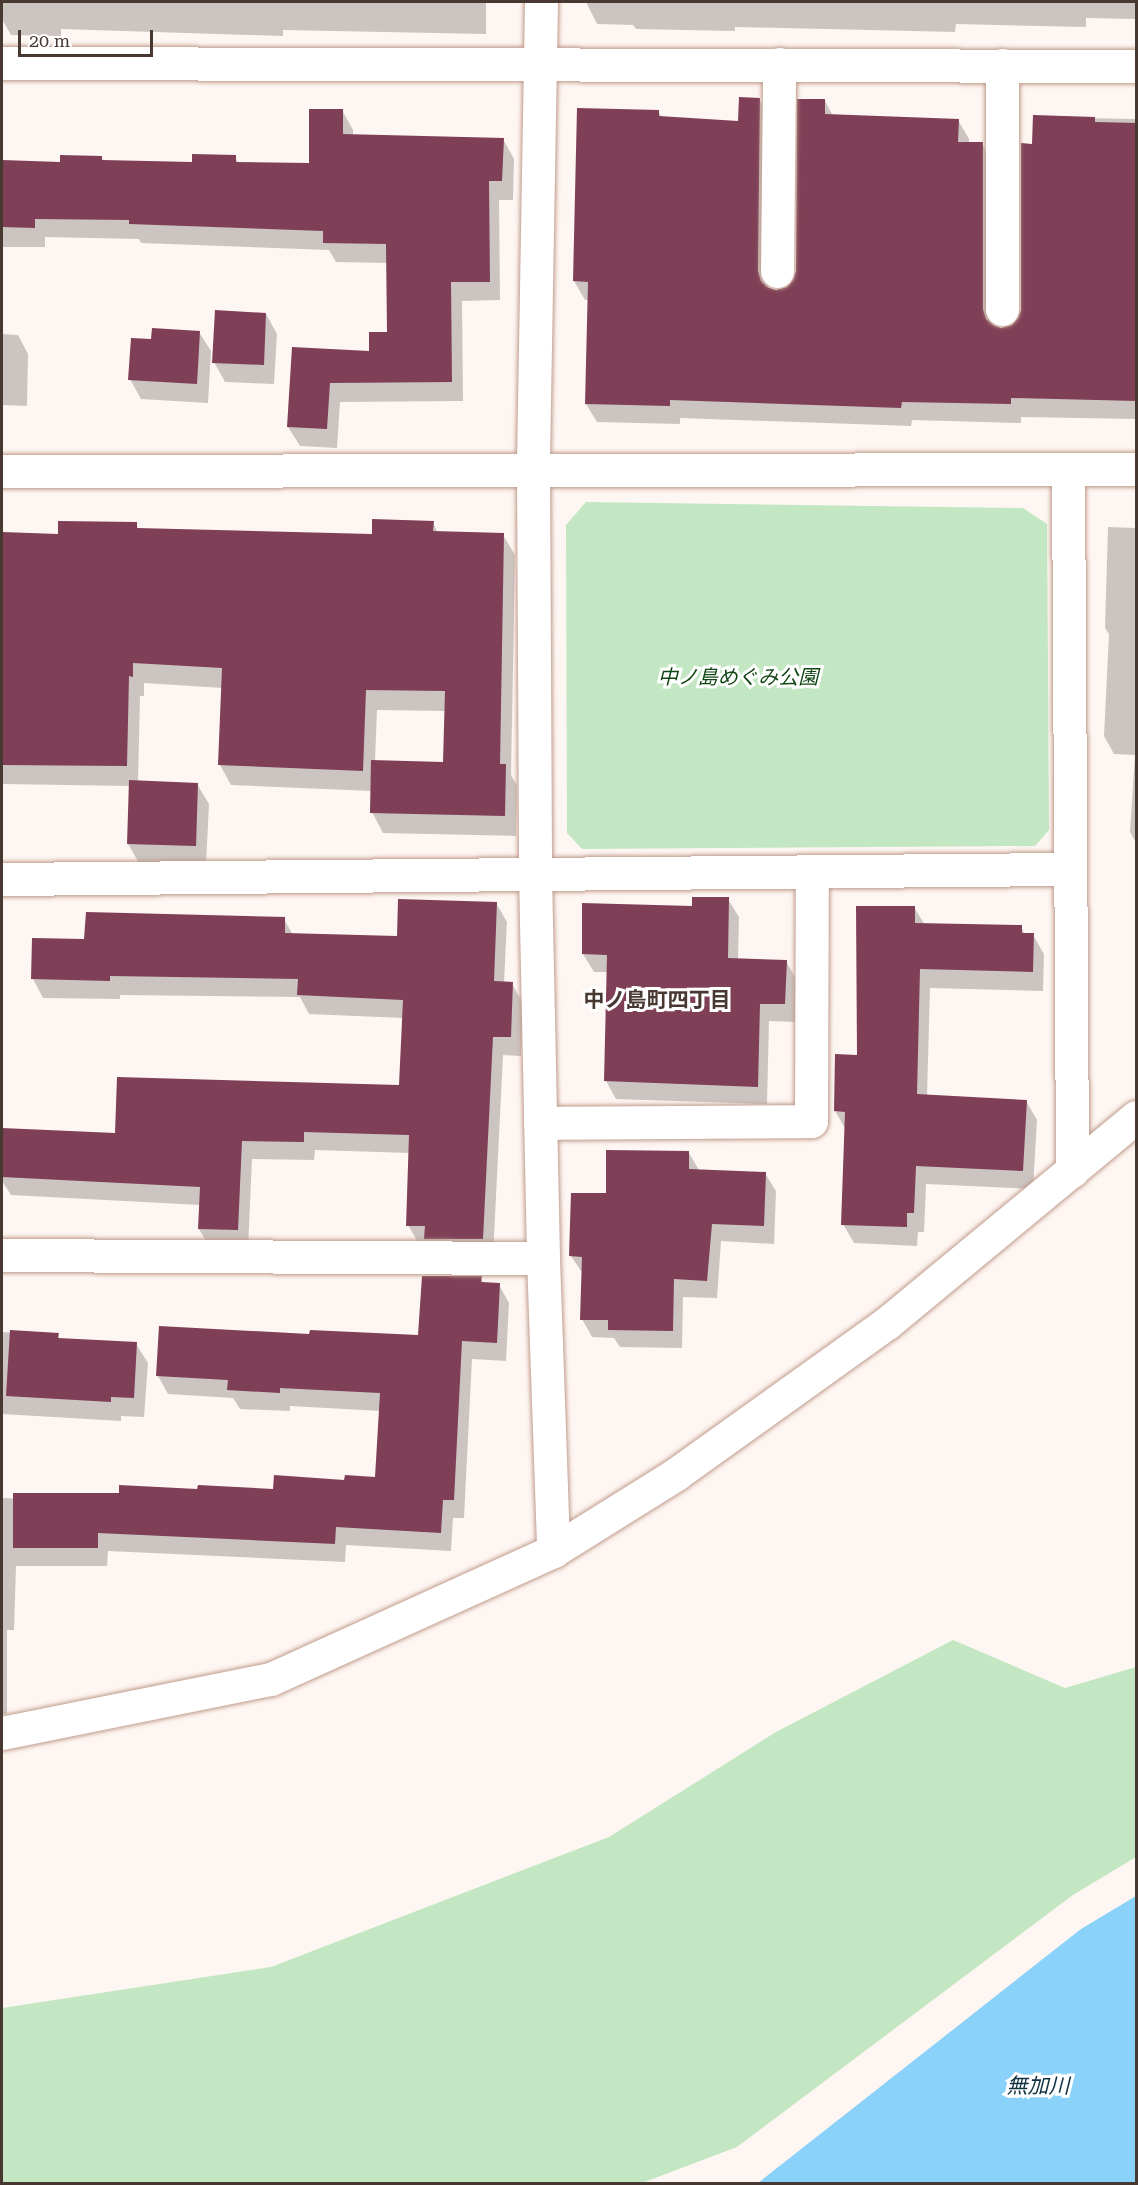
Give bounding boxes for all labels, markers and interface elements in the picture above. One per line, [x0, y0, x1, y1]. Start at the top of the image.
scale bar [21, 18, 156, 56]
text: 20 m [29, 30, 70, 51]
park label: 中ノ島めぐみ公園 [658, 665, 818, 689]
district label: 中ノ島町四丁目 [584, 987, 730, 1013]
water label: 無加川 [1007, 2073, 1069, 2099]

